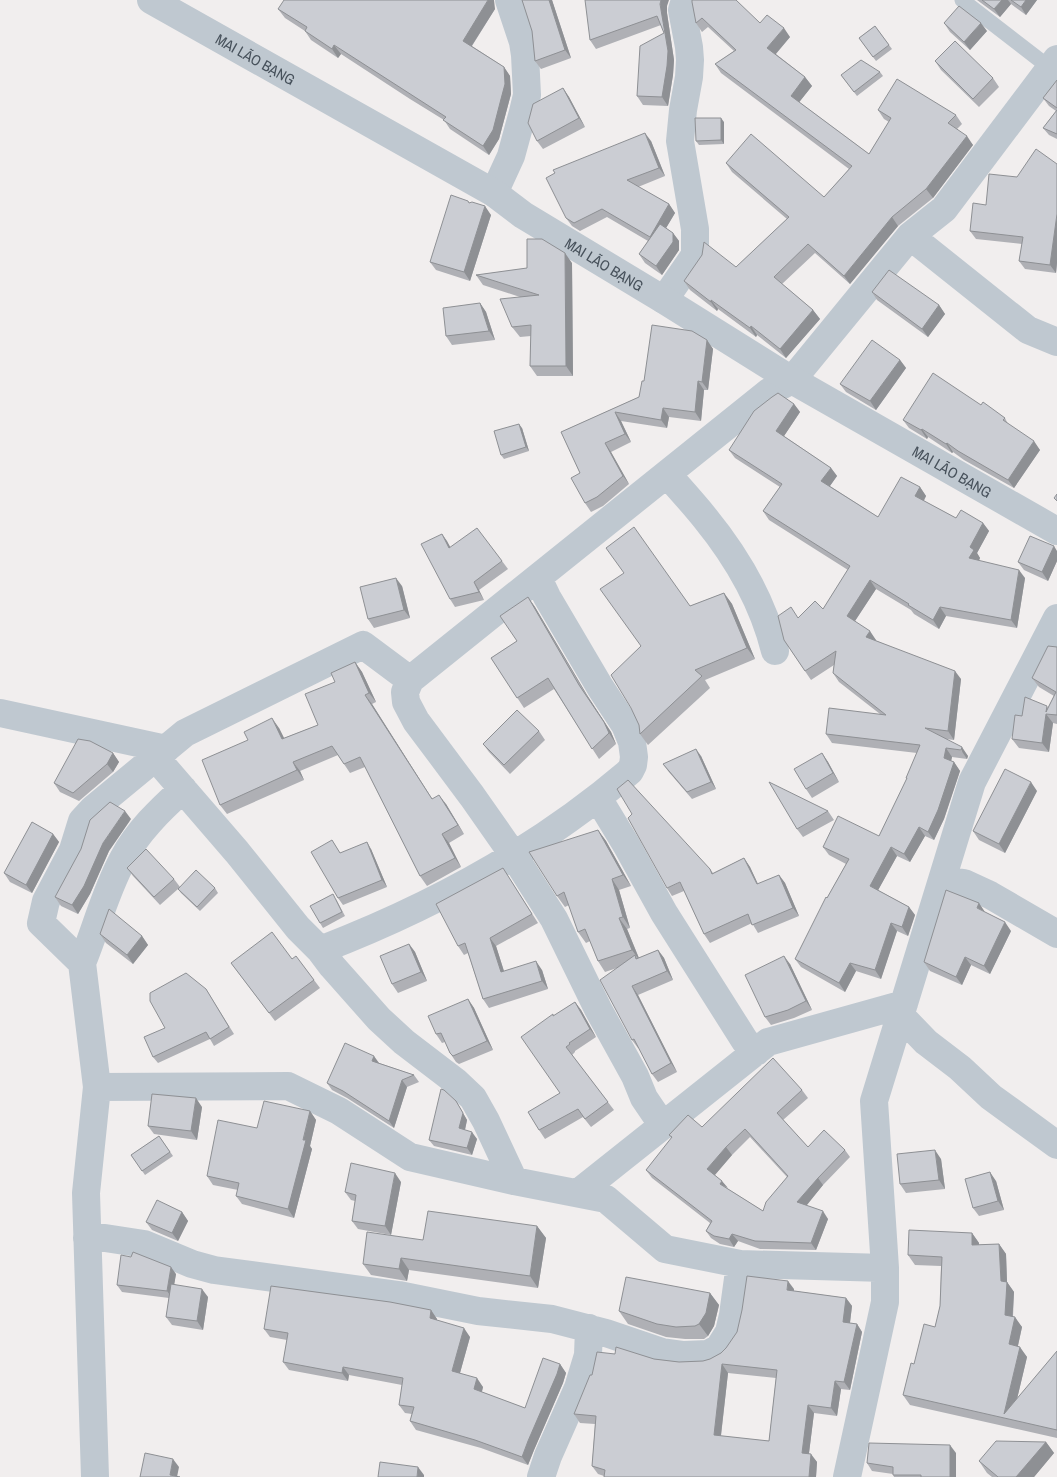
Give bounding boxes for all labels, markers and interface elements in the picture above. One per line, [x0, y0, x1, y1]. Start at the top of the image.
street label: MAI LÃO BẠNG [212, 28, 299, 90]
street label: MAI LÃO BẠNG [561, 232, 648, 296]
street label: MAI LÃO BẠNG [909, 440, 996, 502]

